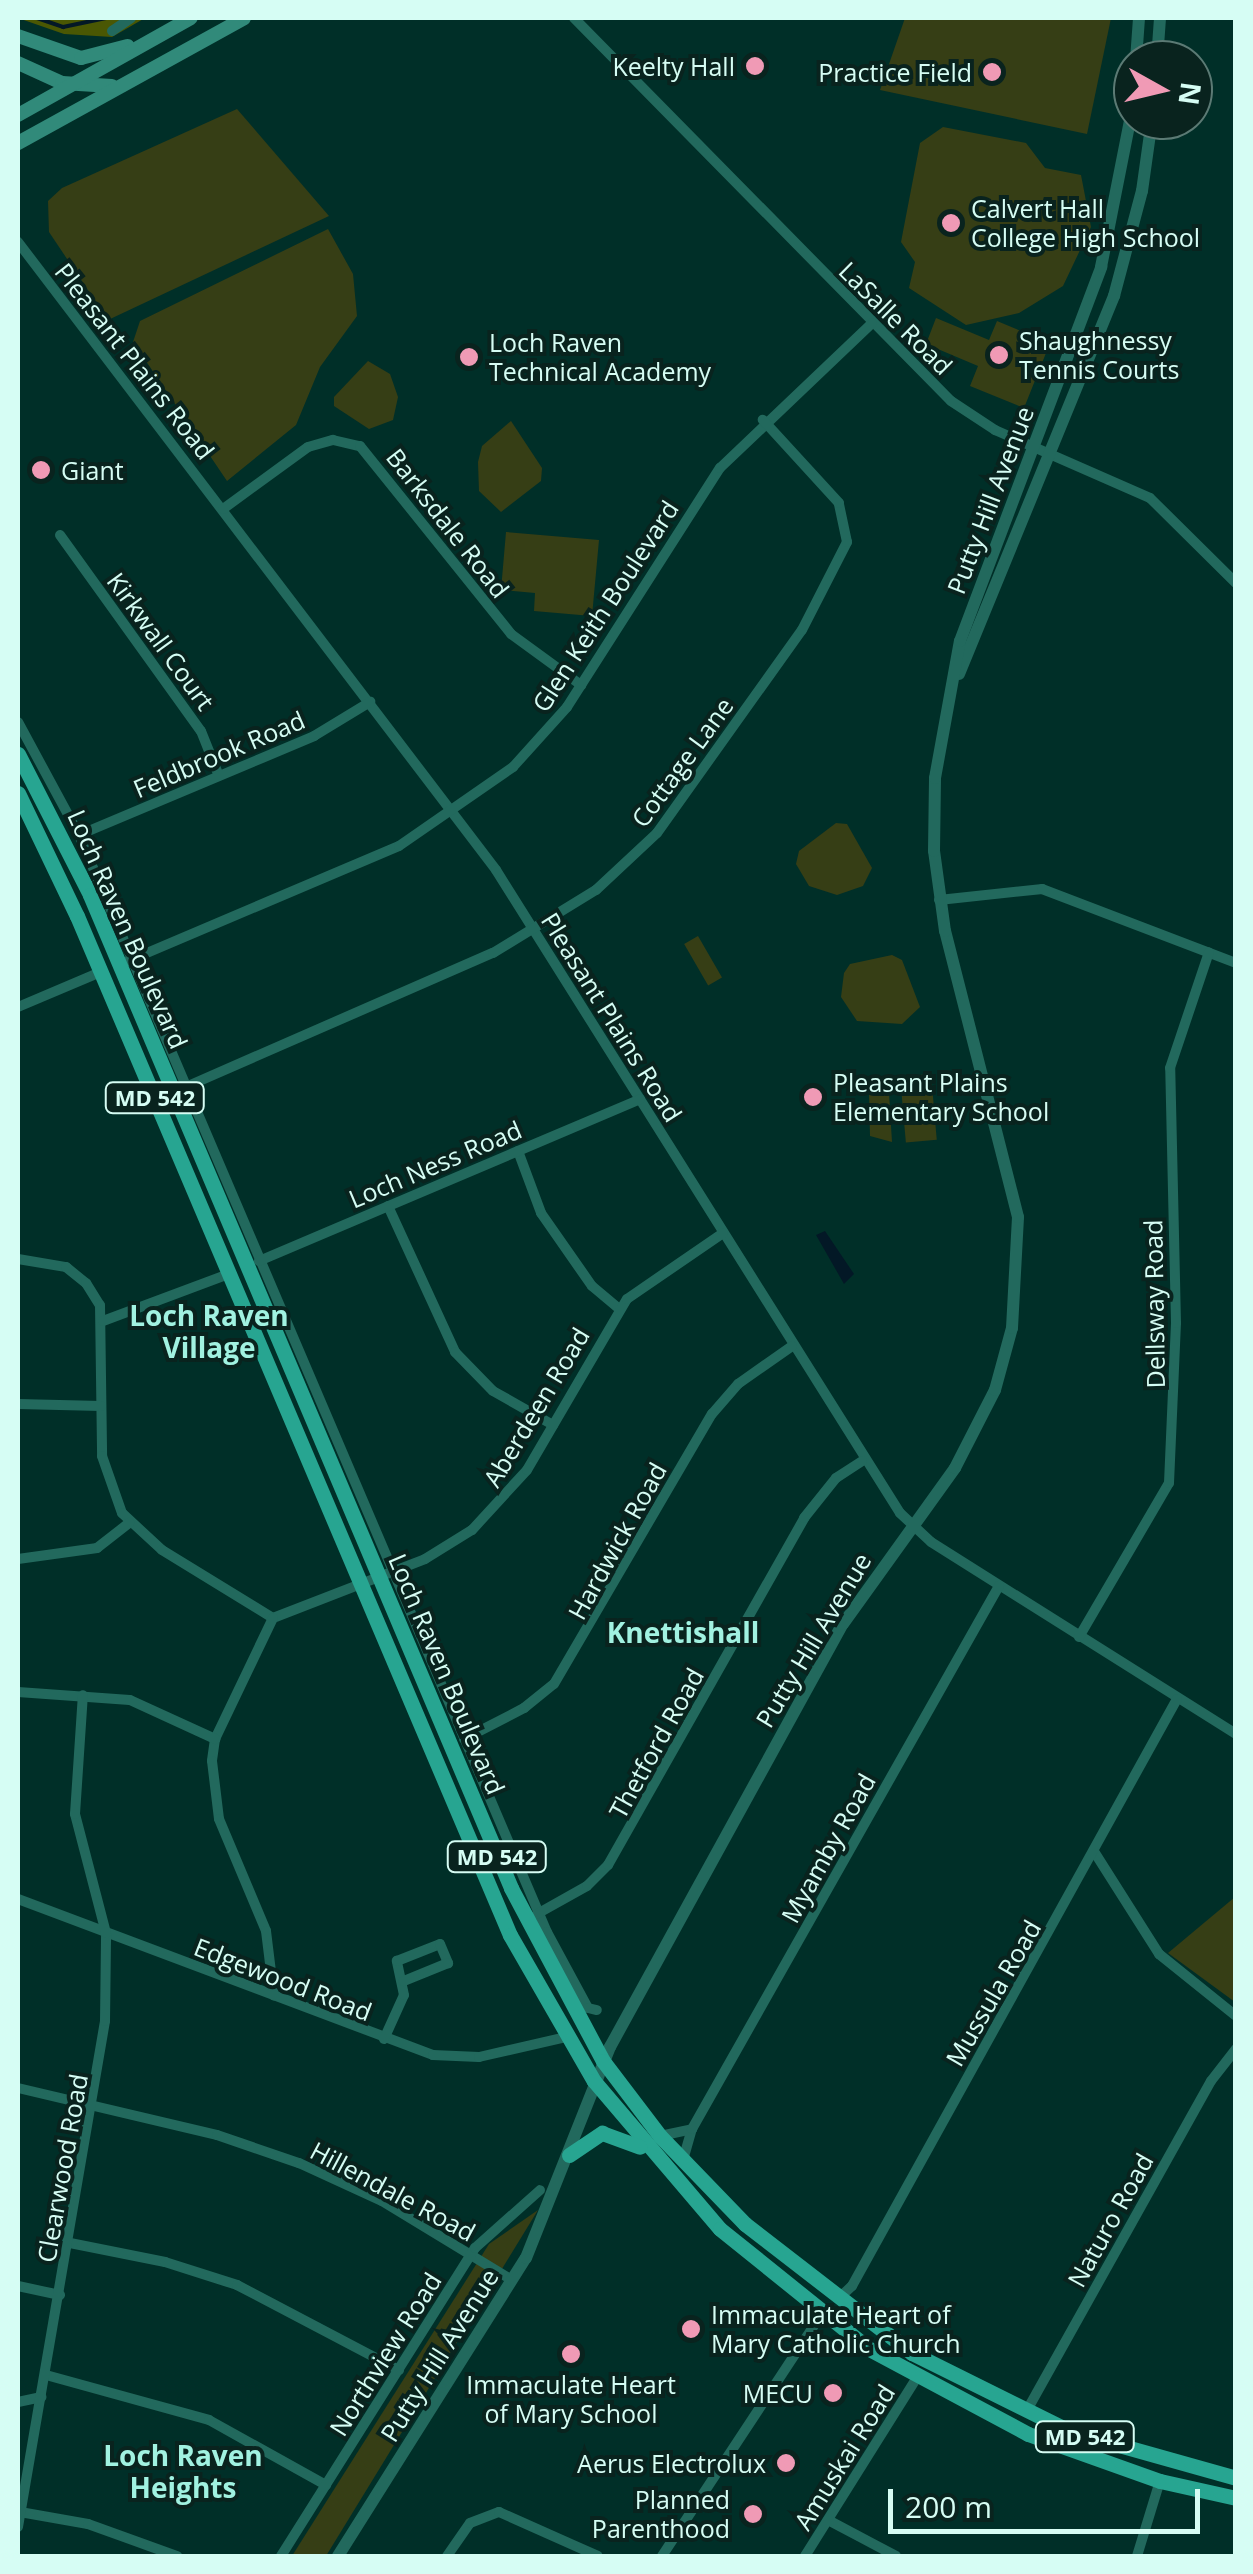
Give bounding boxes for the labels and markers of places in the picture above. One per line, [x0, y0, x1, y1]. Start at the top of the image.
place label: Keelty Hall [612, 51, 735, 81]
marker: Keelty Hall [744, 55, 766, 77]
place label: Practice Field [818, 57, 972, 87]
marker: Practice Field [981, 61, 1003, 83]
place label: Calvert Hall College High School [971, 194, 1200, 253]
marker: Calvert Hall College High School [940, 212, 962, 234]
place label: Shaughnessy Tennis Courts [1019, 326, 1179, 385]
place label: Loch Raven Technical Academy [489, 328, 711, 387]
marker: Shaughnessy Tennis Courts [988, 344, 1010, 366]
marker: Loch Raven Technical Academy [458, 346, 480, 368]
place label: Giant [61, 455, 124, 485]
marker: Giant [30, 459, 52, 481]
place label: Pleasant Plains Elementary School [833, 1068, 1049, 1127]
marker: Pleasant Plains Elementary School [802, 1086, 824, 1108]
place label: Immaculate Heart of Mary Catholic Church [711, 2300, 961, 2359]
marker: Immaculate Heart of Mary Catholic Church [680, 2318, 702, 2340]
marker: Immaculate Heart of Mary School [560, 2343, 582, 2365]
place label: Immaculate Heart of Mary School [466, 2370, 676, 2429]
place label: MECU [743, 2378, 813, 2408]
marker: MECU [822, 2382, 844, 2404]
place label: Aerus Electrolux [577, 2448, 766, 2478]
marker: Aerus Electrolux [775, 2452, 797, 2474]
place label: Planned Parenthood [592, 2485, 730, 2544]
marker: Planned Parenthood [740, 2501, 766, 2527]

